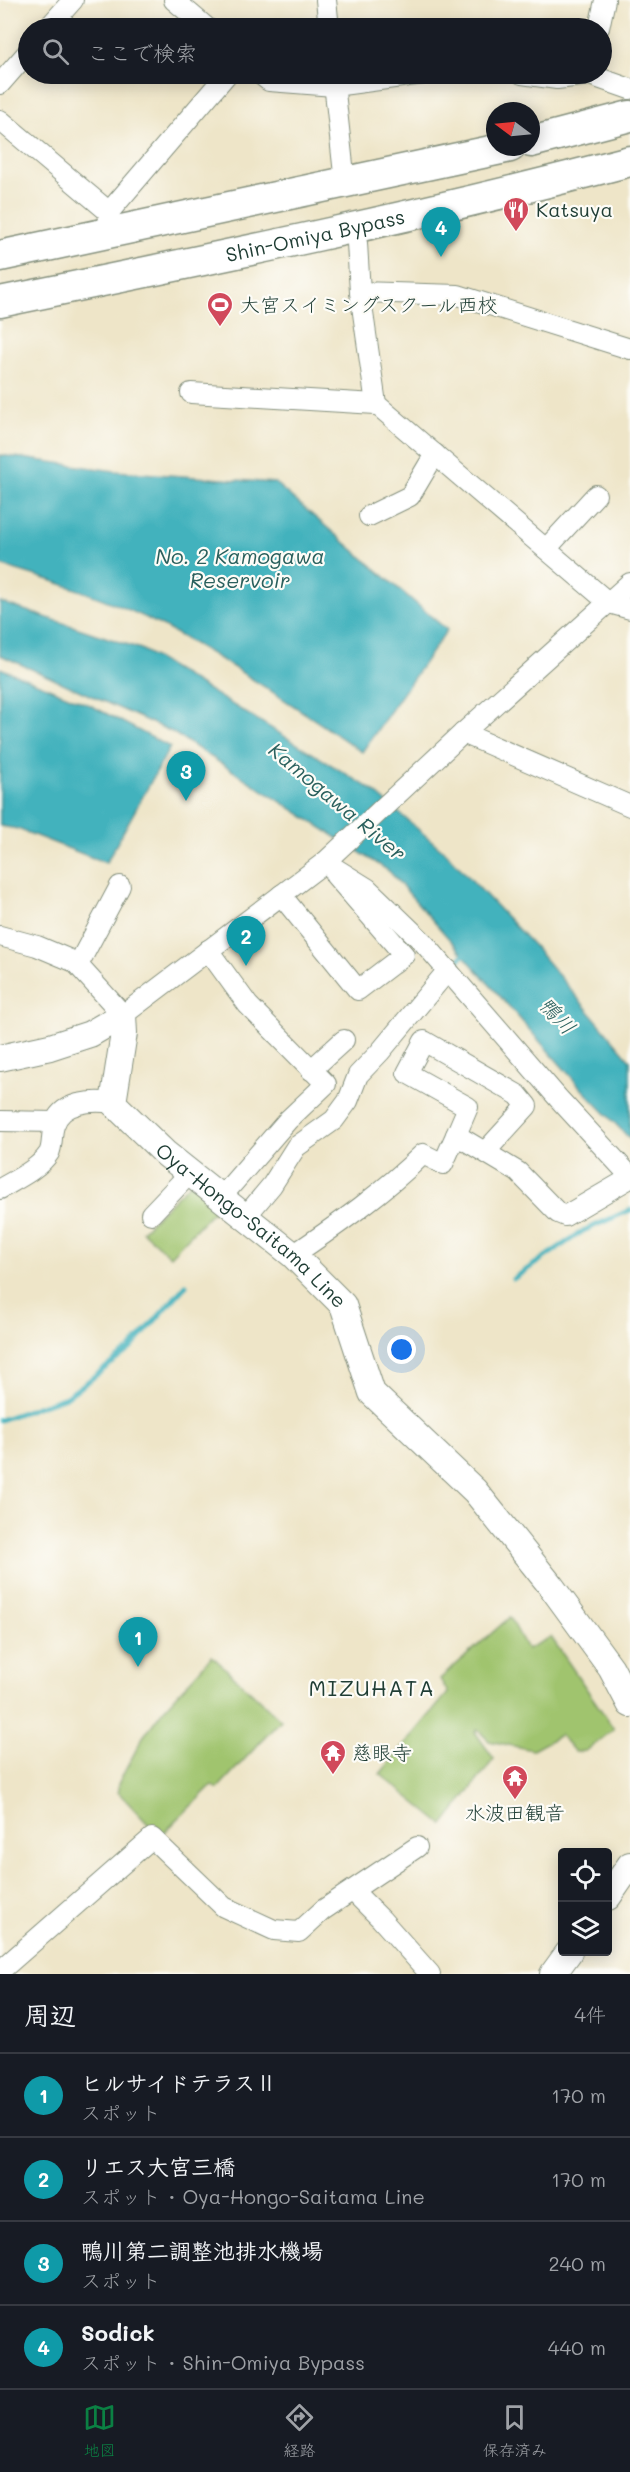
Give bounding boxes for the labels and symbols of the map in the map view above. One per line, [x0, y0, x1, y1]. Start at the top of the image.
north arrow [486, 102, 540, 156]
restaurant icon: Katsuya [501, 195, 531, 233]
place label: Katsuya [536, 196, 613, 222]
street label: Shin-Omiya Bypass [223, 203, 407, 267]
pin: 4 [422, 208, 460, 257]
sports icon: 大宮スイミングスクール西校 [205, 290, 235, 328]
place label: 大宮スイミングスクール西校 [240, 291, 498, 317]
water label: No. 2 Kamogawa Reservoir [156, 542, 324, 593]
water label: Kamogawa River [264, 736, 412, 866]
pin: 3 [166, 752, 206, 801]
pin: 2 [226, 916, 266, 966]
water label: 鴨川 [534, 990, 582, 1040]
street label: Oya-Hongo-Saitama Line [150, 1137, 353, 1313]
your location [387, 1335, 416, 1364]
pin: 1 [118, 1618, 158, 1667]
district label: MIZUHATA [308, 1673, 436, 1702]
temple icon: 慈眼寺 [318, 1738, 348, 1776]
place label: 慈眼寺 [352, 1739, 412, 1765]
temple icon: 水波田観音 [500, 1763, 530, 1801]
place label: 水波田観音 [465, 1799, 565, 1825]

